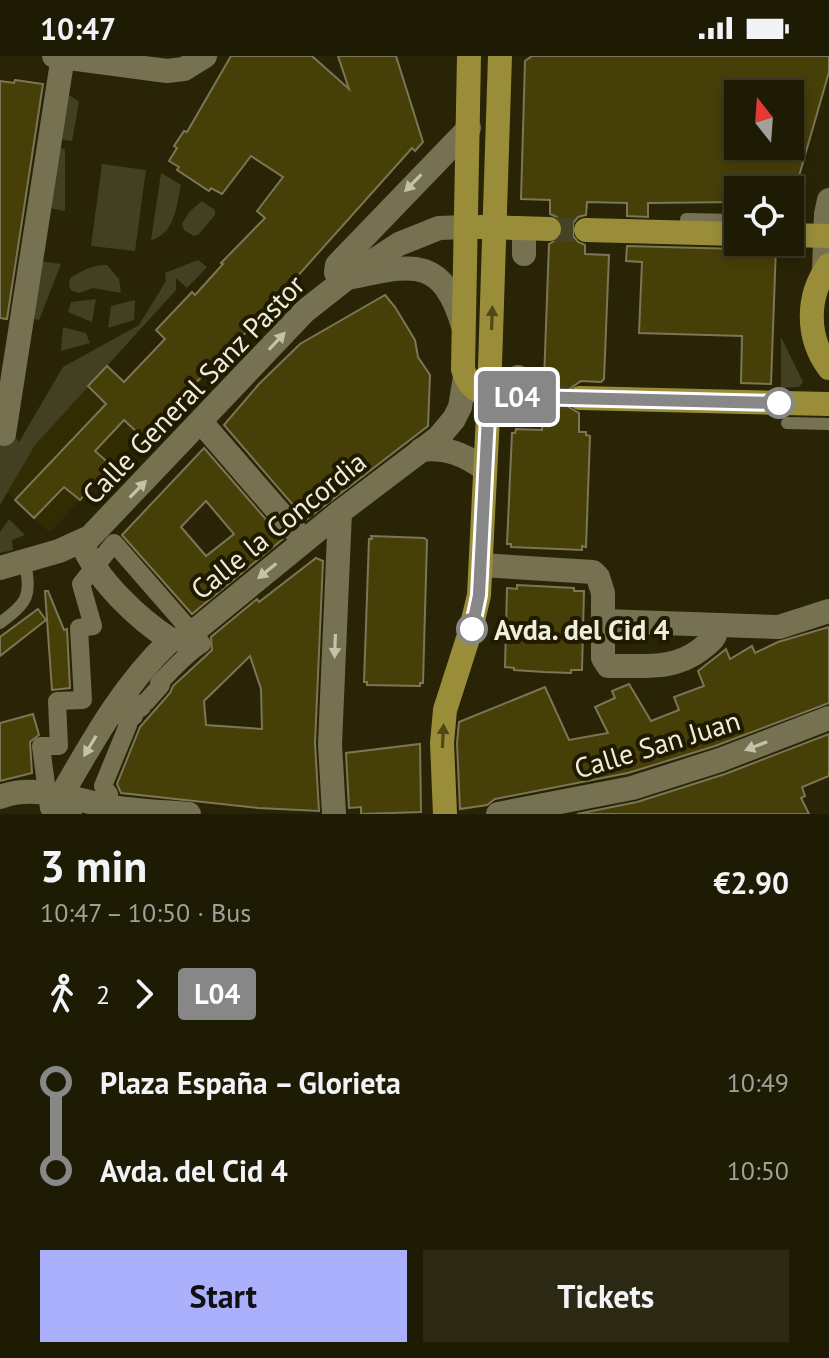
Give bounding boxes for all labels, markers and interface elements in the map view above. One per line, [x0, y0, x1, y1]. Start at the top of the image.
text: 10:47 [40, 9, 116, 48]
north arrow [724, 80, 804, 160]
map controls [724, 80, 804, 256]
one-way arrow [405, 173, 423, 192]
button: locate [724, 176, 804, 256]
street label: Calle General Sanz Pastor [74, 266, 312, 511]
one-way arrow [485, 305, 498, 330]
one-way arrow [268, 332, 286, 351]
line badge: L04 [471, 371, 563, 423]
text: L04 [494, 378, 540, 415]
unlabelled marker [764, 388, 794, 418]
street label: Calle la Concordia [183, 443, 373, 607]
one-way arrow [128, 480, 146, 499]
one-way arrow [257, 562, 277, 579]
place label: Avda. del Cid 4 [494, 611, 669, 648]
marker: Avda. del Cid 4 [457, 614, 487, 644]
one-way arrow [328, 634, 341, 659]
street label: Calle San Juan [570, 701, 744, 787]
one-way arrow [437, 723, 450, 748]
one-way arrow [83, 735, 97, 757]
one-way arrow [744, 740, 768, 753]
text: 3 min [40, 837, 147, 894]
text: €2.90 [714, 863, 789, 902]
text: 10:47 – 10:50 · Bus [40, 896, 251, 929]
icon: walk [40, 972, 84, 1016]
icon: forward [122, 972, 166, 1016]
text: L04 [194, 975, 240, 1012]
text: 2 [96, 978, 110, 1011]
text: Plaza España – Glorieta [100, 1063, 401, 1102]
text: 10:49 [727, 1066, 789, 1099]
text: Avda. del Cid 4 [100, 1151, 288, 1190]
text: 10:50 [727, 1154, 789, 1187]
button: Start [40, 1250, 407, 1342]
button: Tickets [423, 1250, 789, 1342]

